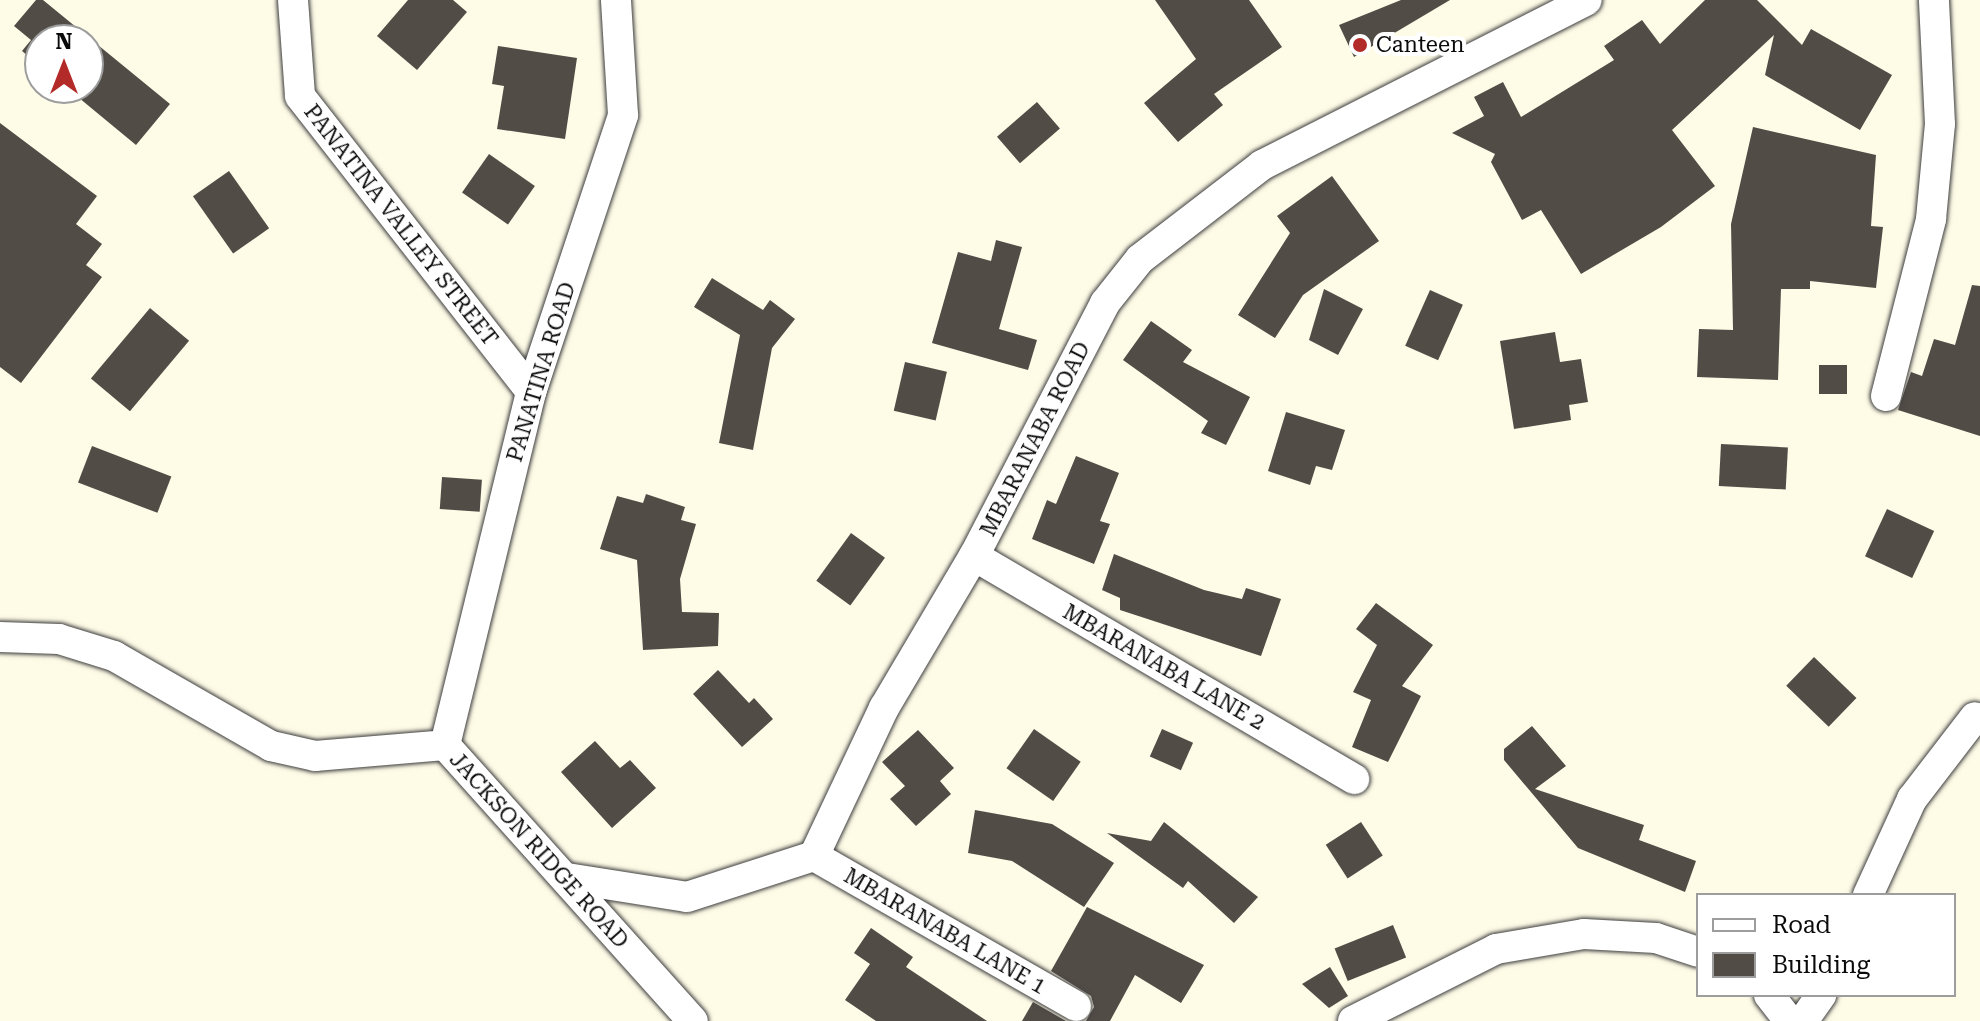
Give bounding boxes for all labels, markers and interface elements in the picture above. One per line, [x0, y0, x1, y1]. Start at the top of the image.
north arrow [24, 24, 104, 104]
text: N [56, 29, 72, 54]
place label: Canteen [1376, 32, 1464, 58]
marker: Canteen [1351, 36, 1369, 54]
street label: PANATINA VALLEY STREET [299, 99, 503, 351]
street label: PANATINA ROAD [501, 279, 581, 465]
street label: MBARANABA ROAD [974, 337, 1096, 541]
street label: MBARANABA LANE 2 [1058, 598, 1270, 736]
street label: JACKSON RIDGE ROAD [444, 747, 634, 953]
street label: MBARANABA LANE 1 [839, 862, 1051, 1000]
legend [1696, 893, 1956, 997]
text: Road [1772, 911, 1831, 939]
text: Building [1772, 951, 1870, 979]

